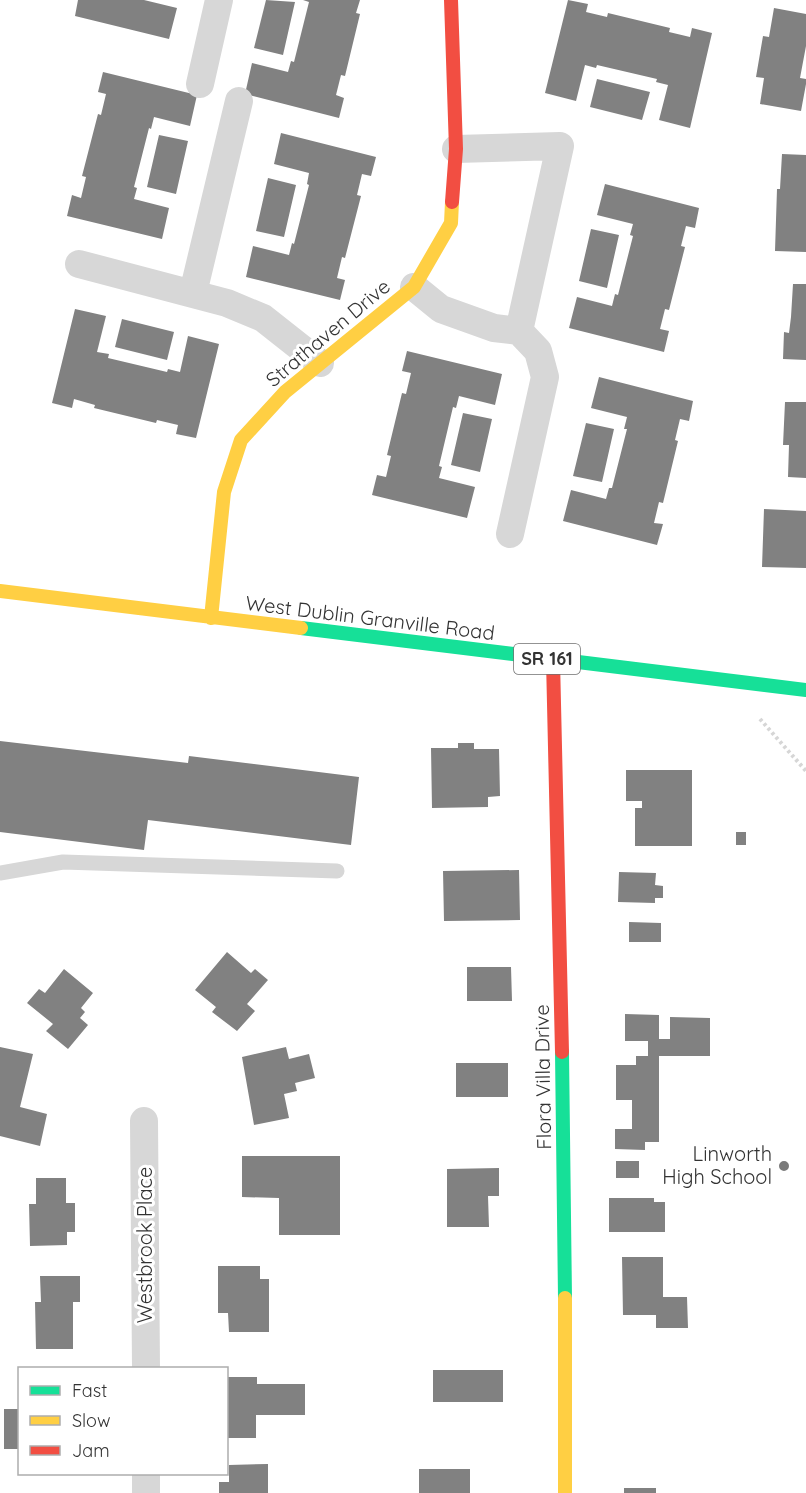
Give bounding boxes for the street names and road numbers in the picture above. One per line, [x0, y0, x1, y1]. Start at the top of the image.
street label: Strathaven Drive [260, 273, 395, 392]
street label: West Dublin Granville Road [244, 590, 496, 645]
road number: SR 161 [514, 644, 580, 674]
street label: Flora Villa Drive [529, 1004, 556, 1150]
street label: Westbrook Place [132, 1167, 157, 1323]

